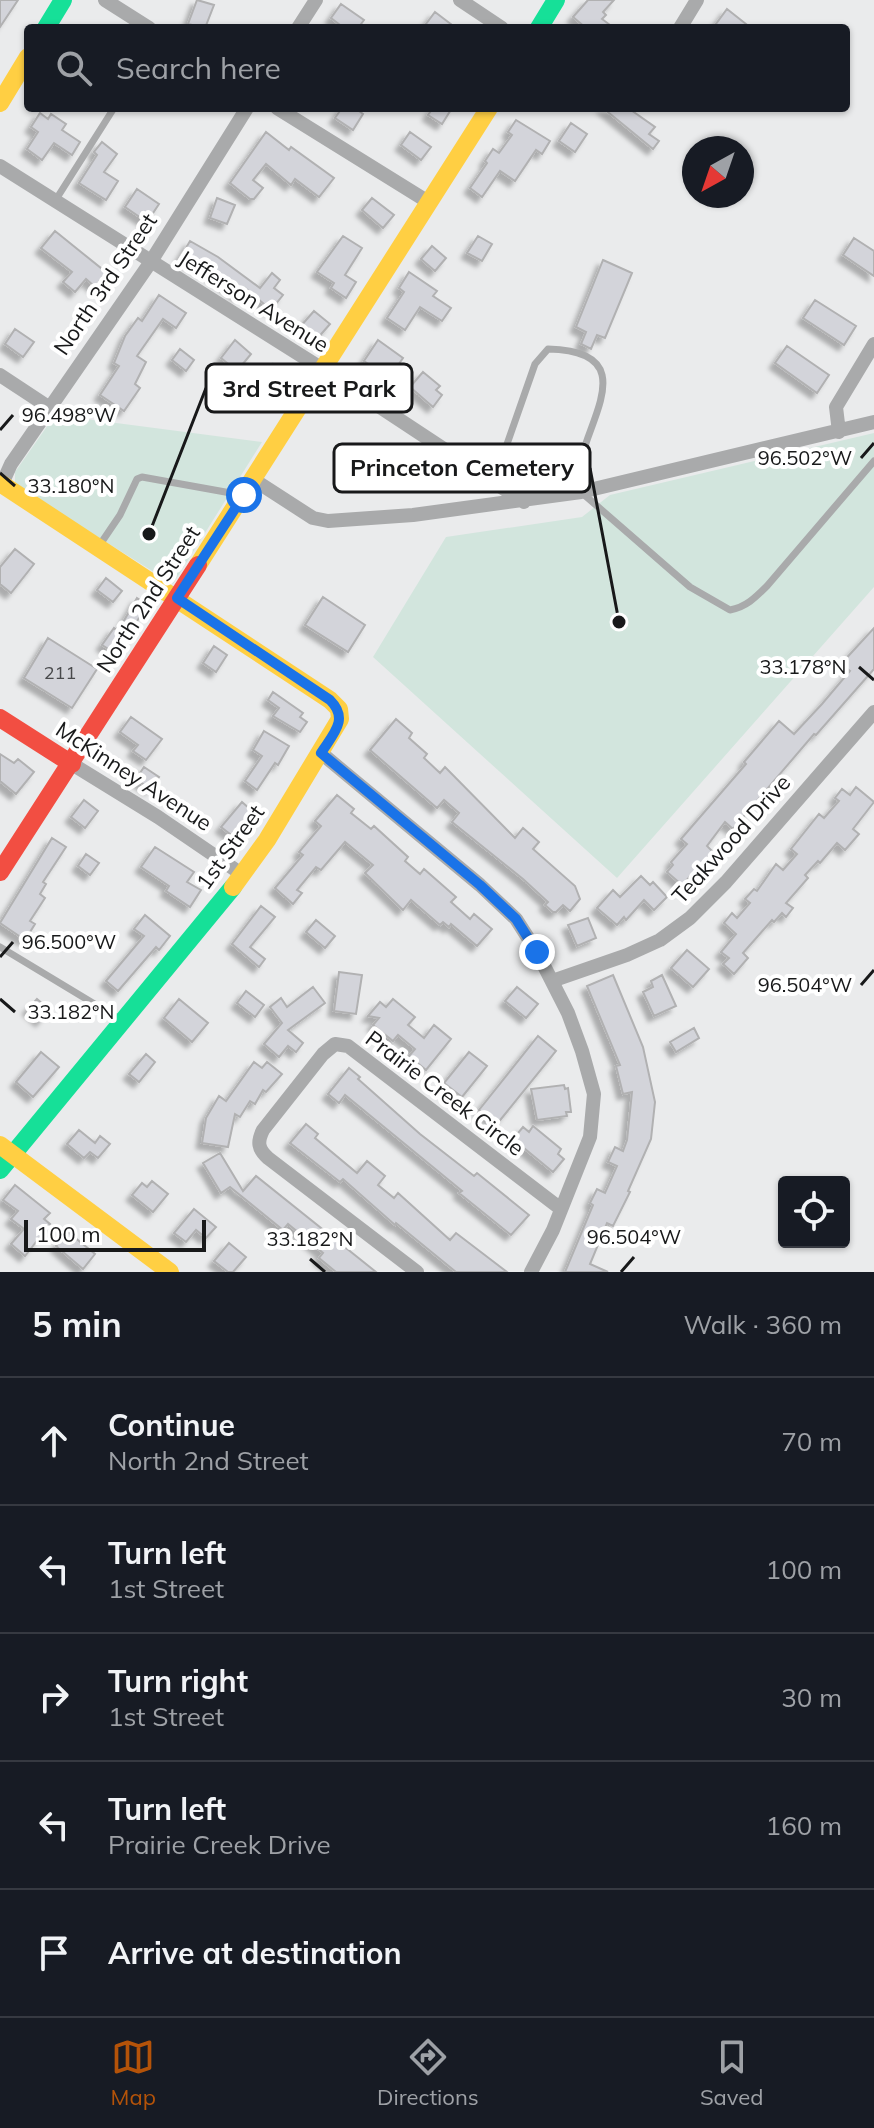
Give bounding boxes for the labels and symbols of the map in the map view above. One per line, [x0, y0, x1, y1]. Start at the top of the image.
north arrow [682, 136, 754, 208]
street label: North 3rd Street [47, 208, 163, 360]
street label: Jefferson Avenue [174, 244, 334, 358]
callout: 3rd Street Park [206, 364, 412, 412]
text: 3rd Street Park [222, 373, 397, 403]
text: 96.498°W [22, 402, 116, 427]
callout: Princeton Cemetery [334, 444, 590, 492]
text: 96.502°W [758, 445, 852, 470]
text: Princeton Cemetery [350, 452, 575, 482]
text: 33.180°N [28, 473, 114, 498]
route start [226, 477, 262, 513]
street label: North 2nd Street [90, 520, 206, 678]
text: 33.178°N [760, 654, 846, 679]
house number: 211 [44, 661, 76, 684]
street label: McKinney Avenue [51, 715, 217, 837]
street label: Teakwood Drive [666, 769, 796, 909]
street label: 1st Street [190, 799, 270, 895]
text: 96.500°W [22, 929, 116, 954]
route end [519, 934, 555, 970]
text: 96.504°W [758, 972, 852, 997]
text: 33.182°N [28, 999, 114, 1024]
street label: Prairie Creek Circle [360, 1024, 530, 1162]
scale bar [24, 1216, 206, 1252]
text: 96.504°W [587, 1224, 681, 1249]
text: 33.182°N [267, 1226, 353, 1251]

